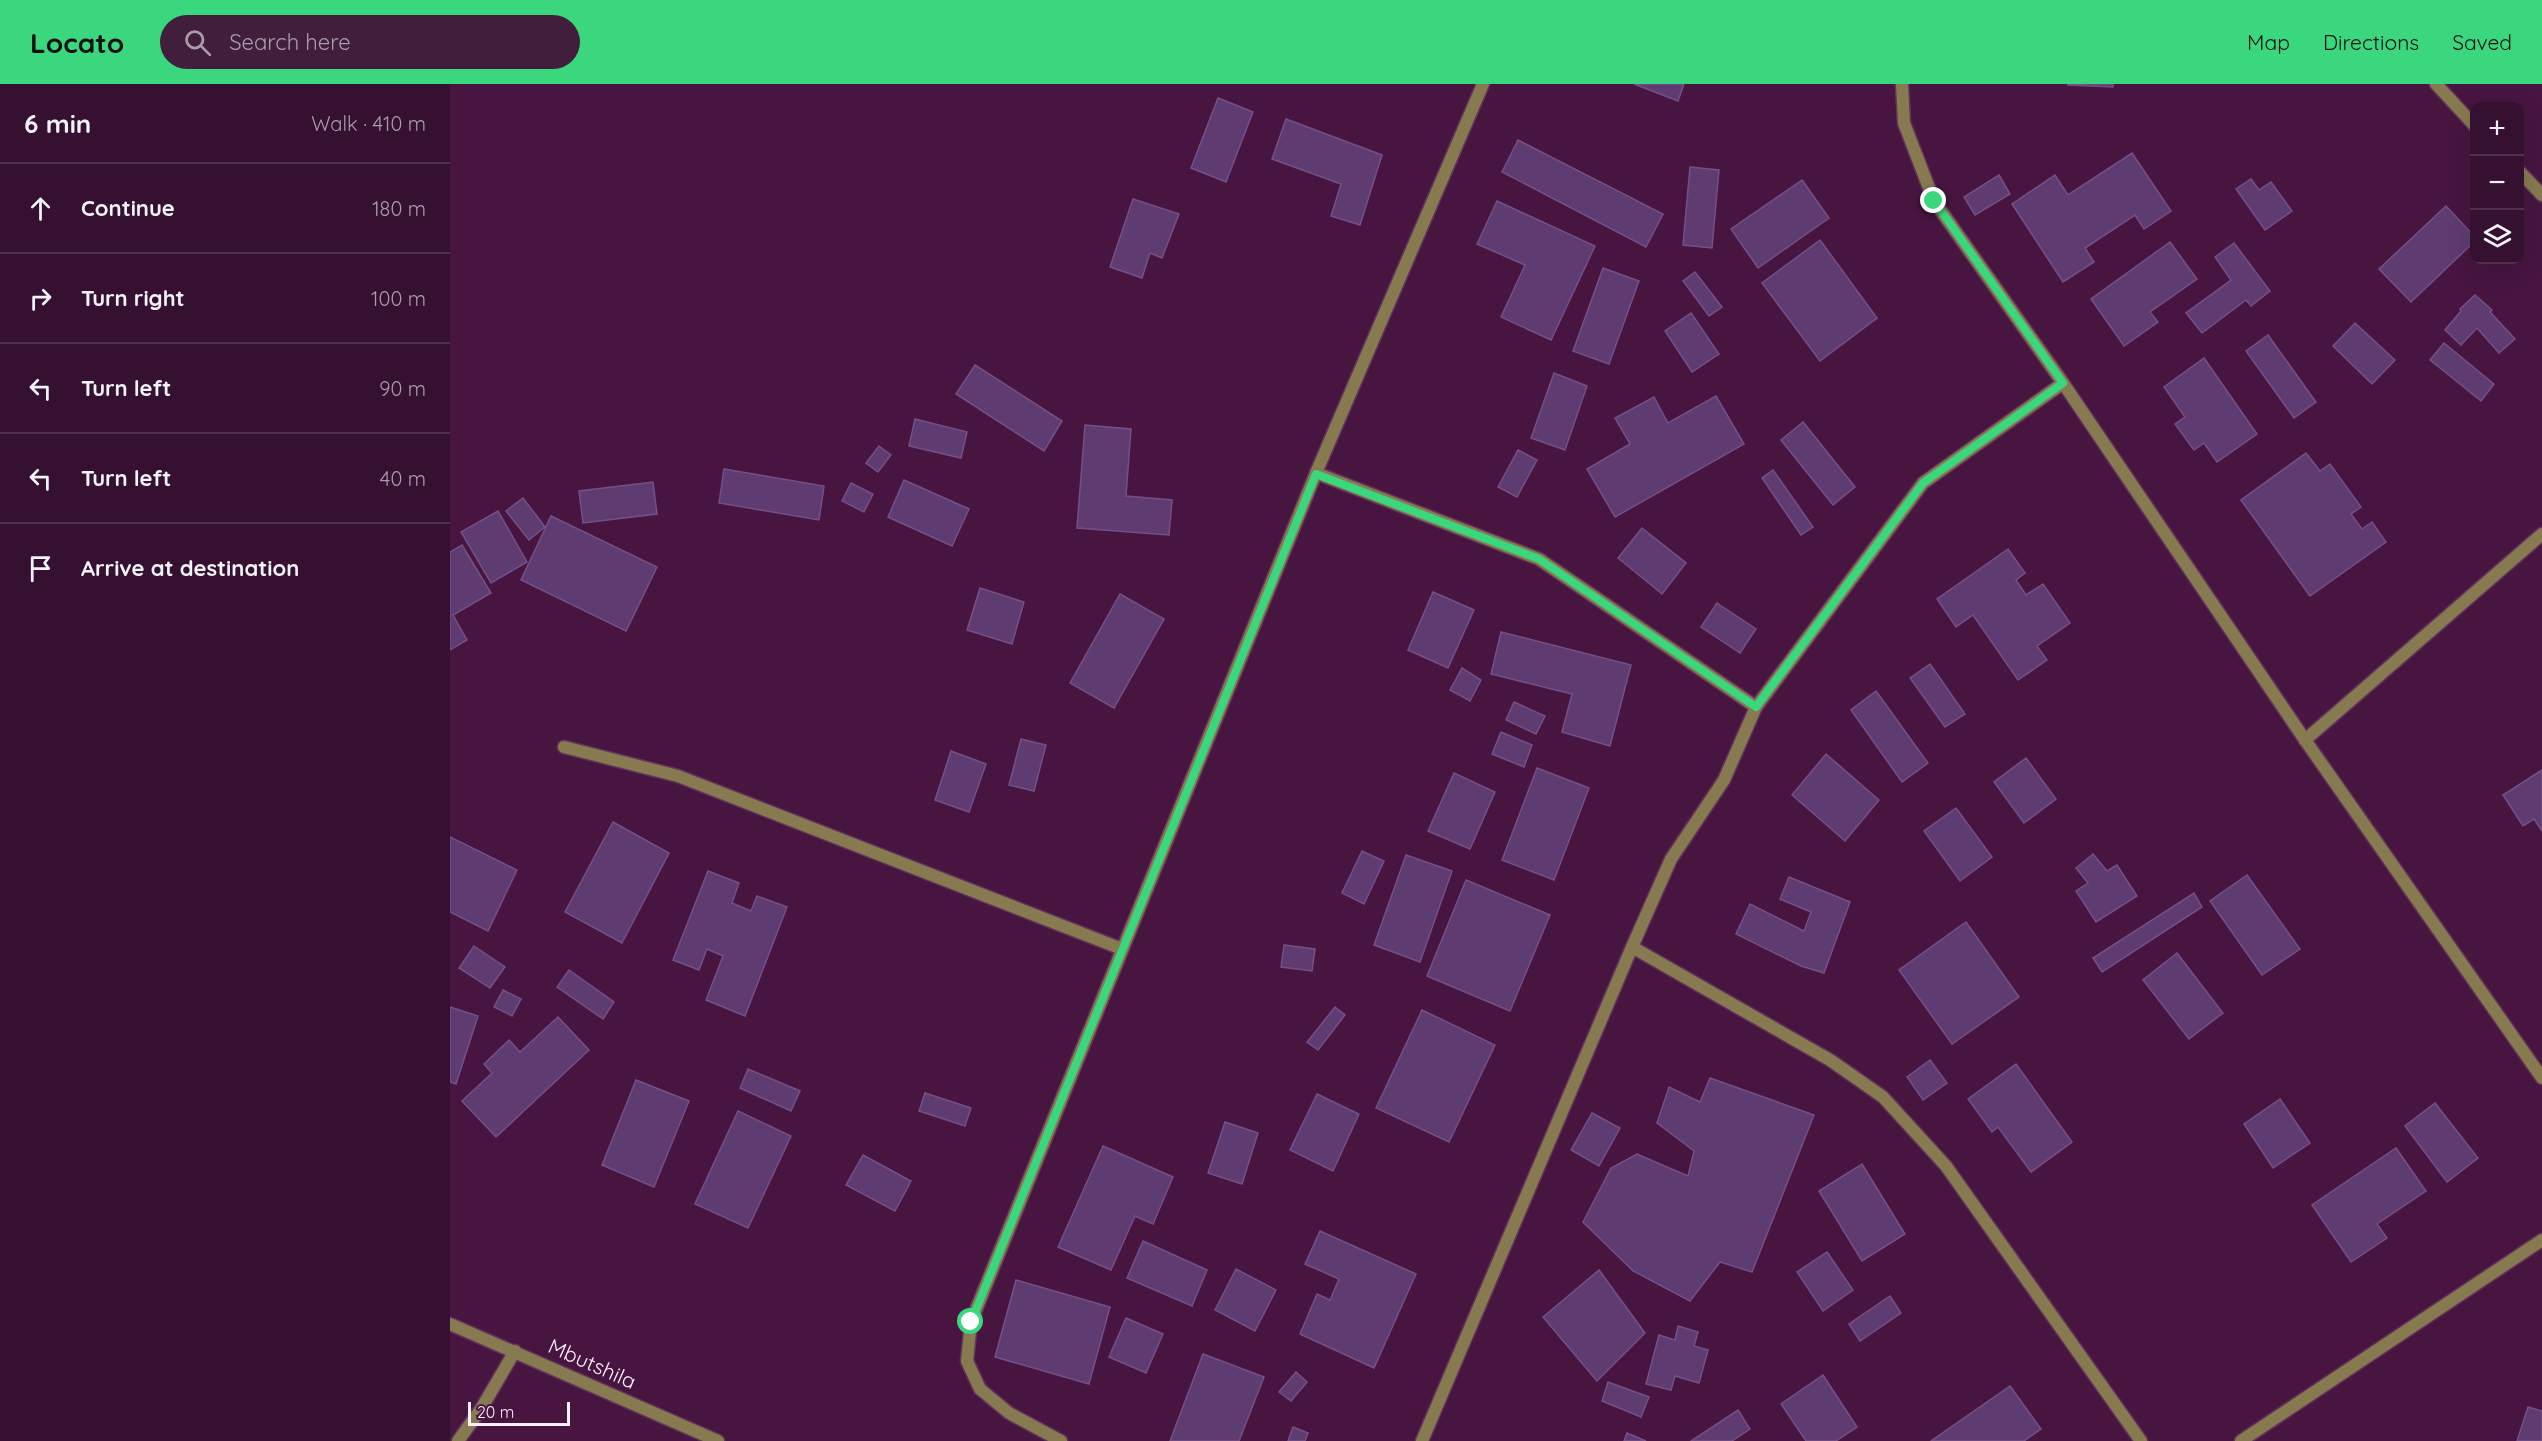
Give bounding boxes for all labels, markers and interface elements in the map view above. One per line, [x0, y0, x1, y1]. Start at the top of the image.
search box [160, 15, 580, 69]
text: Locato [30, 25, 124, 60]
icon: search [181, 26, 214, 59]
text: Search here [229, 28, 351, 56]
text: Map [2247, 29, 2290, 55]
text: Directions [2323, 29, 2419, 55]
text: Saved [2452, 29, 2512, 55]
map controls [2470, 102, 2524, 264]
button: + [2470, 102, 2524, 156]
text: 6 min [24, 107, 91, 140]
text: Walk · 410 m [311, 111, 426, 136]
button: − [2470, 156, 2524, 210]
route end [1920, 187, 1946, 213]
icon: ahead [24, 192, 57, 225]
text: Continue [81, 194, 175, 222]
text: 180 m [372, 196, 426, 221]
button: layers [2470, 210, 2524, 264]
icon: right [24, 282, 57, 315]
text: Turn right [81, 284, 185, 312]
text: 100 m [371, 286, 426, 311]
icon: left [24, 372, 57, 405]
text: Turn left [81, 374, 171, 402]
text: 90 m [379, 376, 426, 401]
icon: left [24, 462, 57, 495]
text: Turn left [81, 464, 171, 492]
text: 40 m [380, 466, 426, 491]
icon: arrive [24, 552, 57, 585]
text: Arrive at destination [81, 554, 299, 582]
route start [957, 1308, 983, 1334]
street label: Mbutshila [544, 1332, 640, 1394]
scale bar [468, 1399, 570, 1426]
text: 20 m [477, 1402, 514, 1422]

